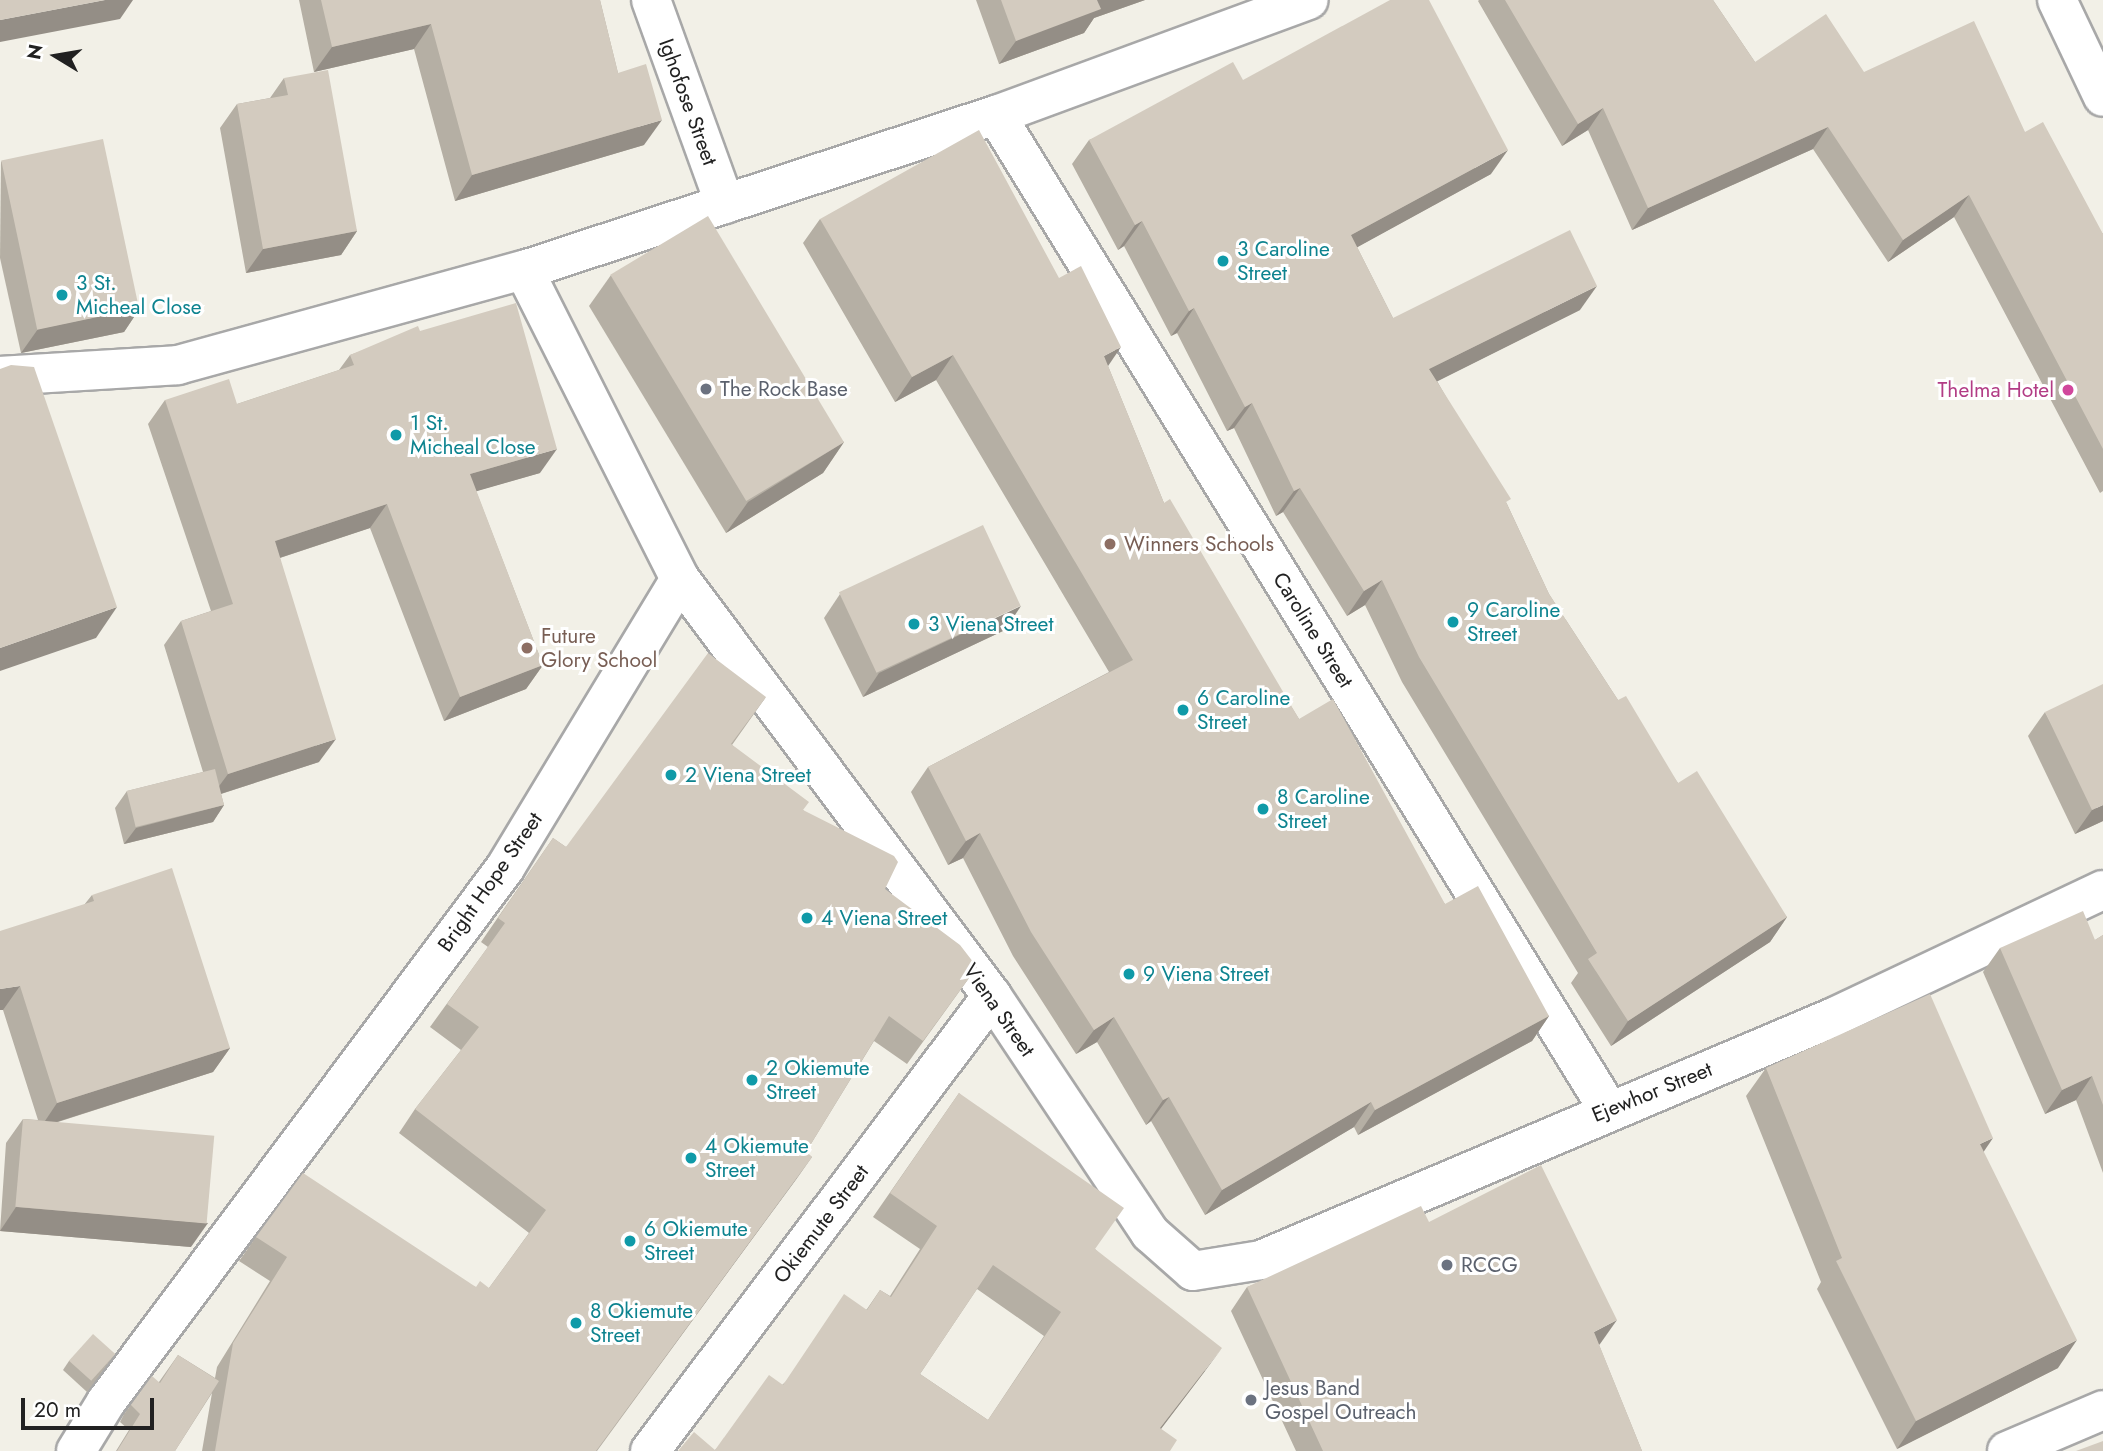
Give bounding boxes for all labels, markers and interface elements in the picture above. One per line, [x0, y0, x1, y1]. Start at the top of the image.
north arrow [21, 21, 91, 91]
street label: Ighofose Street [653, 35, 723, 169]
text: N [20, 42, 50, 62]
place label: 3 Caroline Street [1237, 236, 1330, 286]
marker: 3 Caroline Street [1215, 253, 1231, 269]
place label: 3 St. Micheal Close [76, 270, 202, 320]
marker: 3 St. Micheal Close [54, 287, 70, 303]
place label: The Rock Base [720, 376, 848, 402]
place label: Thelma Hotel [1938, 377, 2054, 403]
marker: The Rock Base [698, 381, 714, 397]
marker: Thelma Hotel [2060, 382, 2076, 398]
place label: 1 St. Micheal Close [410, 410, 536, 460]
marker: 1 St. Micheal Close [388, 427, 404, 443]
place label: Winners Schools [1124, 531, 1274, 557]
marker: Winners Schools [1102, 536, 1118, 552]
street label: Caroline Street [1268, 568, 1358, 692]
place label: 9 Caroline Street [1467, 597, 1560, 647]
place label: 3 Viena Street [928, 611, 1053, 637]
marker: 9 Caroline Street [1445, 614, 1461, 630]
marker: 3 Viena Street [906, 616, 922, 632]
place label: Future Glory School [541, 623, 657, 673]
marker: Future Glory School [519, 640, 535, 656]
place label: 6 Caroline Street [1197, 685, 1290, 735]
marker: 6 Caroline Street [1175, 702, 1191, 718]
place label: 2 Viena Street [685, 762, 811, 788]
marker: 2 Viena Street [663, 767, 679, 783]
place label: 8 Caroline Street [1277, 784, 1370, 834]
marker: 8 Caroline Street [1255, 801, 1271, 817]
street label: Bright Hope Street [433, 807, 547, 957]
place label: 4 Viena Street [821, 905, 947, 931]
marker: 4 Viena Street [799, 910, 815, 926]
street label: Viena Street [958, 959, 1040, 1061]
place label: 9 Viena Street [1143, 961, 1269, 987]
marker: 9 Viena Street [1121, 966, 1137, 982]
place label: 2 Okiemute Street [766, 1055, 870, 1105]
street label: Ejewhor Street [1588, 1056, 1716, 1128]
marker: 2 Okiemute Street [744, 1072, 760, 1088]
place label: 4 Okiemute Street [705, 1133, 809, 1183]
marker: 4 Okiemute Street [683, 1150, 699, 1166]
street label: Okiemute Street [768, 1160, 874, 1288]
place label: 6 Okiemute Street [644, 1216, 748, 1266]
marker: 6 Okiemute Street [622, 1233, 638, 1249]
place label: RCCG [1461, 1252, 1518, 1278]
marker: RCCG [1439, 1257, 1455, 1273]
place label: 8 Okiemute Street [590, 1298, 693, 1348]
marker: 8 Okiemute Street [568, 1315, 584, 1331]
place label: Jesus Band Gospel Outreach [1265, 1375, 1417, 1425]
scale bar [24, 1384, 158, 1428]
marker: Jesus Band Gospel Outreach [1243, 1392, 1259, 1408]
text: 20 m [34, 1395, 81, 1425]

